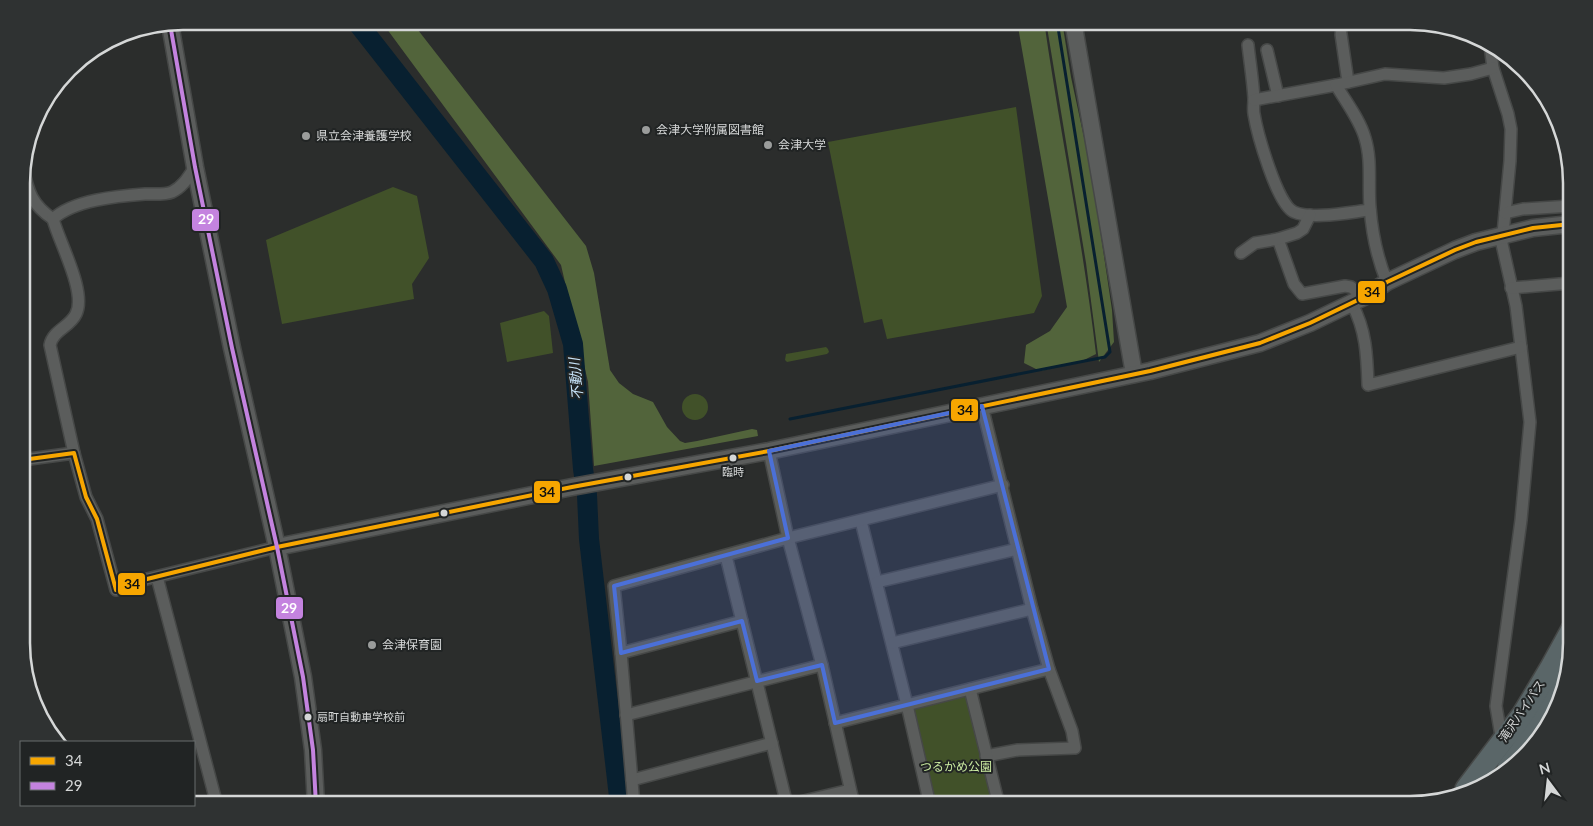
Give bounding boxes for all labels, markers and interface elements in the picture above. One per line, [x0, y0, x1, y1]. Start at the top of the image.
place label: 会津大学附属図書館 [656, 122, 764, 137]
marker: 会津大学附属図書館 [640, 124, 652, 136]
place label: 県立会津養護学校 [316, 128, 412, 143]
marker: 県立会津養護学校 [300, 130, 312, 142]
place label: 会津大学 [778, 137, 826, 152]
marker: 会津大学 [762, 139, 774, 151]
line badge: 29 [191, 208, 220, 232]
text: 29 [198, 210, 214, 227]
line badge: 34 [1357, 280, 1386, 304]
text: 34 [1364, 283, 1380, 300]
water label: 不動川 [565, 355, 586, 401]
line badge: 34 [950, 398, 979, 422]
text: 34 [957, 401, 973, 418]
marker: 臨時 [728, 453, 738, 463]
place label: 臨時 [722, 465, 744, 478]
unlabelled marker [623, 472, 633, 482]
line badge: 34 [533, 480, 561, 504]
text: 34 [539, 483, 555, 500]
unlabelled marker [439, 508, 449, 518]
line badge: 34 [117, 572, 146, 596]
text: 34 [124, 575, 140, 592]
line badge: 29 [275, 596, 304, 620]
text: 29 [281, 599, 297, 616]
place label: 会津保育園 [382, 637, 442, 652]
marker: 会津保育園 [366, 639, 378, 651]
street label: 滝沢バイパス [1495, 677, 1548, 745]
place label: 扇町自動車学校前 [317, 710, 405, 723]
marker: 扇町自動車学校前 [303, 712, 313, 722]
legend [20, 741, 195, 806]
text: 34 [65, 751, 83, 769]
north arrow [1523, 756, 1573, 806]
text: N [1537, 758, 1552, 778]
park label: つるかめ公園 [920, 759, 992, 774]
text: 29 [65, 776, 82, 794]

